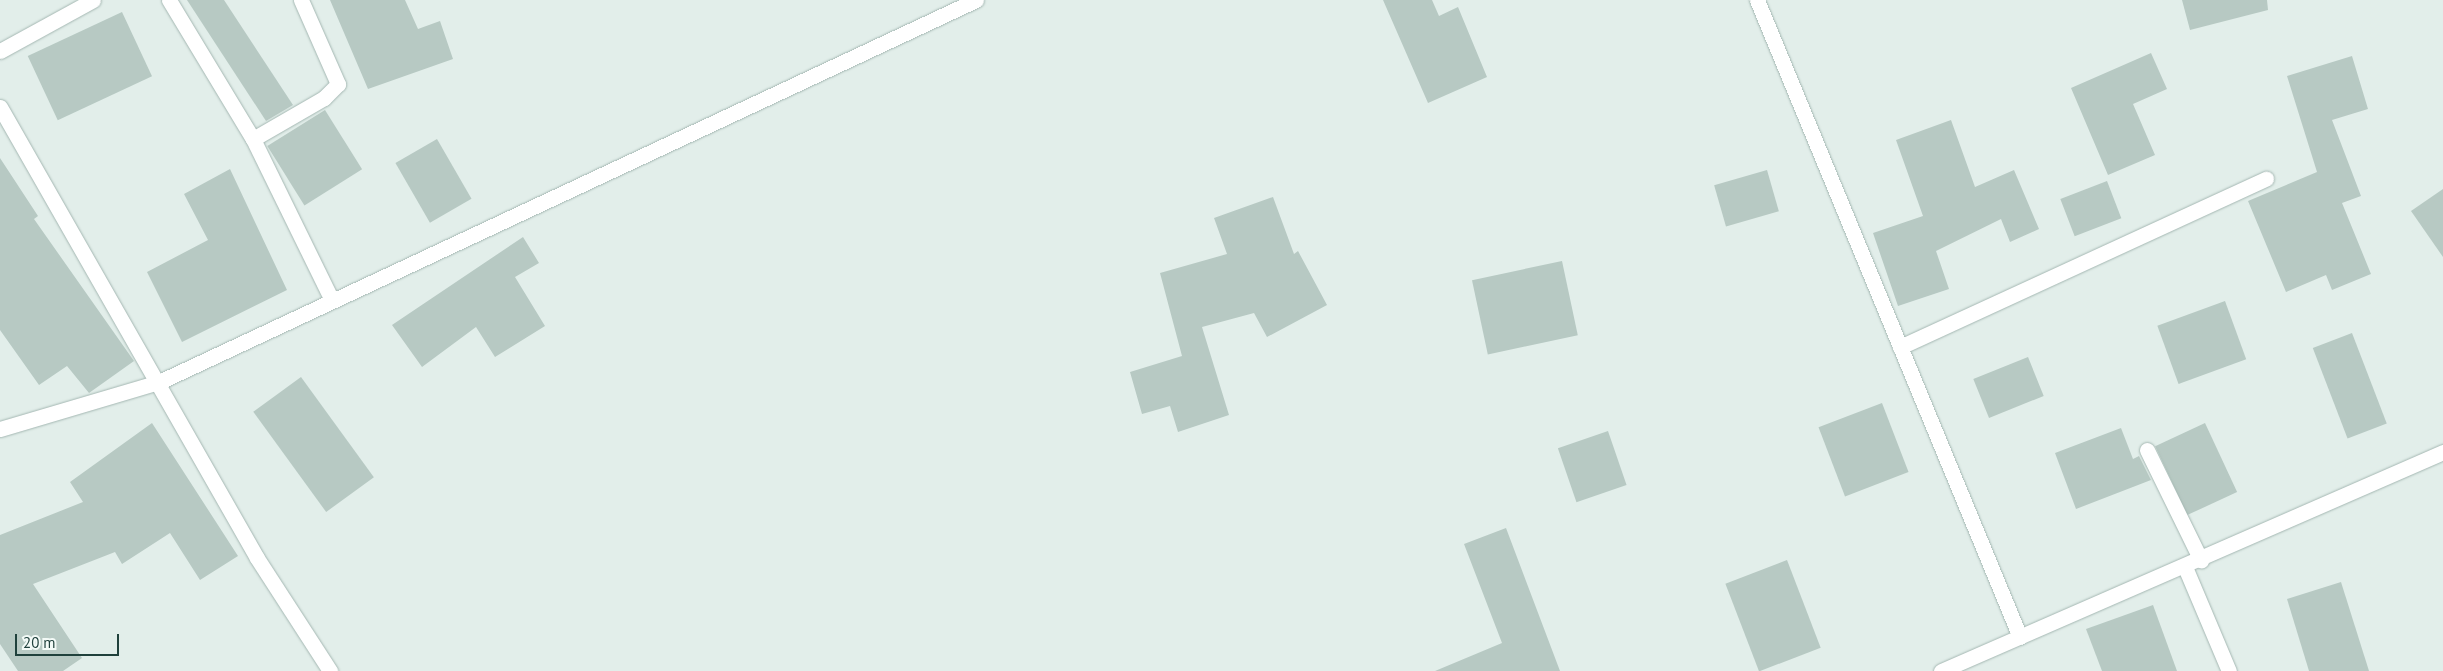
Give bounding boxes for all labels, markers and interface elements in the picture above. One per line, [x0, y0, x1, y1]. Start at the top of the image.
scale bar [18, 624, 121, 656]
text: 20 m [23, 633, 56, 652]

